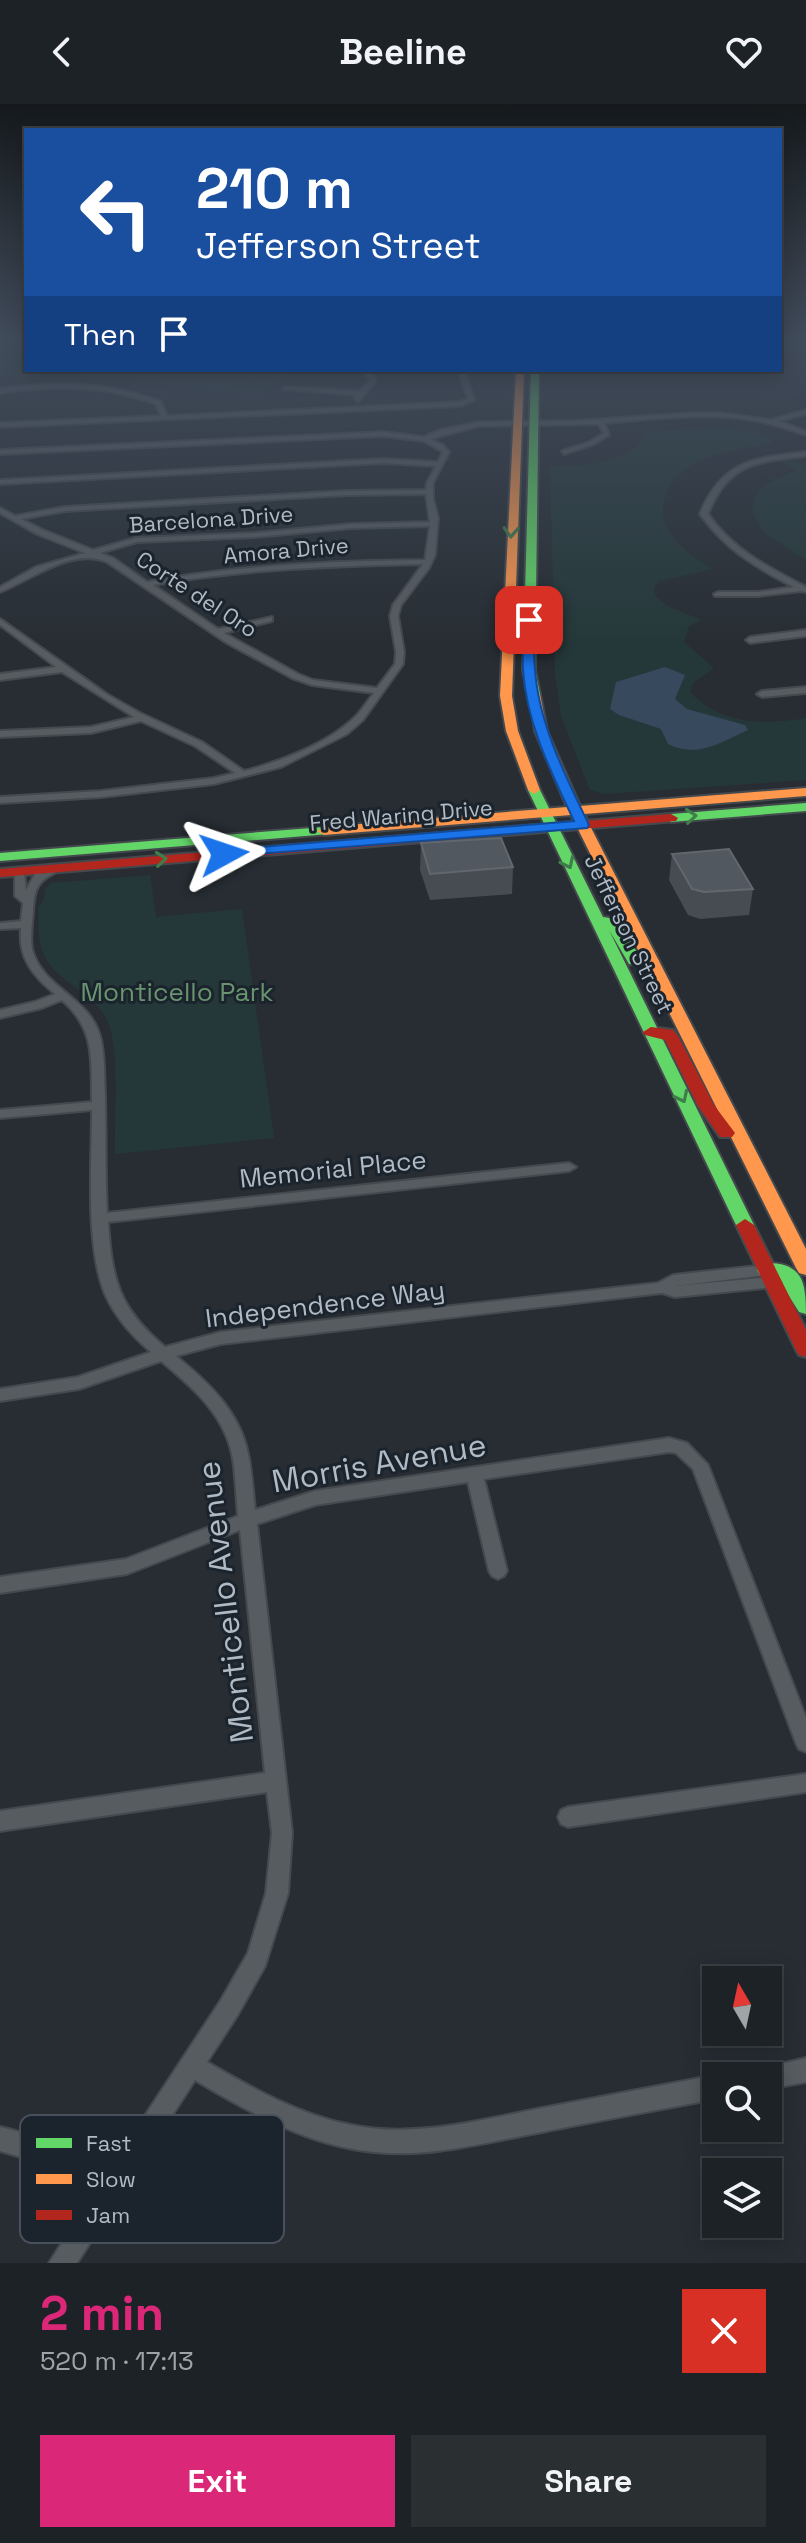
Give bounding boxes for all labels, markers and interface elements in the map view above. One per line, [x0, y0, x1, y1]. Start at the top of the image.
text: Beeline [339, 29, 467, 75]
icon: back [40, 30, 84, 74]
icon: heart [722, 30, 766, 74]
text: 210 m [196, 153, 353, 224]
icon: left [64, 160, 168, 264]
text: Jefferson Street [196, 223, 481, 269]
icon: arrive [152, 312, 196, 356]
text: Then [64, 315, 136, 354]
street label: Barcelona Drive [128, 499, 294, 539]
one-way arrow [503, 526, 520, 539]
street label: Amora Drive [222, 531, 350, 569]
street label: Corte del Oro [131, 544, 263, 644]
pin [495, 586, 563, 654]
icon: arrive [507, 598, 551, 642]
street label: Fred Waring Drive [308, 793, 494, 837]
one-way arrow [685, 808, 698, 825]
position arrow [182, 812, 266, 896]
street label: Jefferson Street [578, 850, 680, 1018]
one-way arrow [155, 851, 168, 868]
one-way arrow [558, 855, 574, 870]
park label: Monticello Park [81, 975, 273, 1009]
one-way arrow [672, 1088, 688, 1103]
street label: Memorial Place [238, 1142, 428, 1196]
street label: Independence Way [203, 1272, 447, 1336]
street label: Morris Avenue [269, 1424, 489, 1502]
street label: Monticello Avenue [188, 1459, 262, 1745]
north arrow [702, 1966, 782, 2046]
map controls [702, 1966, 782, 2238]
button: search [702, 2062, 782, 2142]
legend [20, 2115, 284, 2243]
text: Fast [86, 2129, 132, 2157]
button: layers [702, 2158, 782, 2238]
text: Slow [86, 2165, 136, 2193]
text: Jam [86, 2201, 130, 2229]
text: 2 min [40, 2283, 164, 2344]
button: close [682, 2289, 766, 2373]
text: 520 m · 17:13 [40, 2344, 194, 2378]
button: Exit [40, 2435, 395, 2527]
button: Share [411, 2435, 766, 2527]

